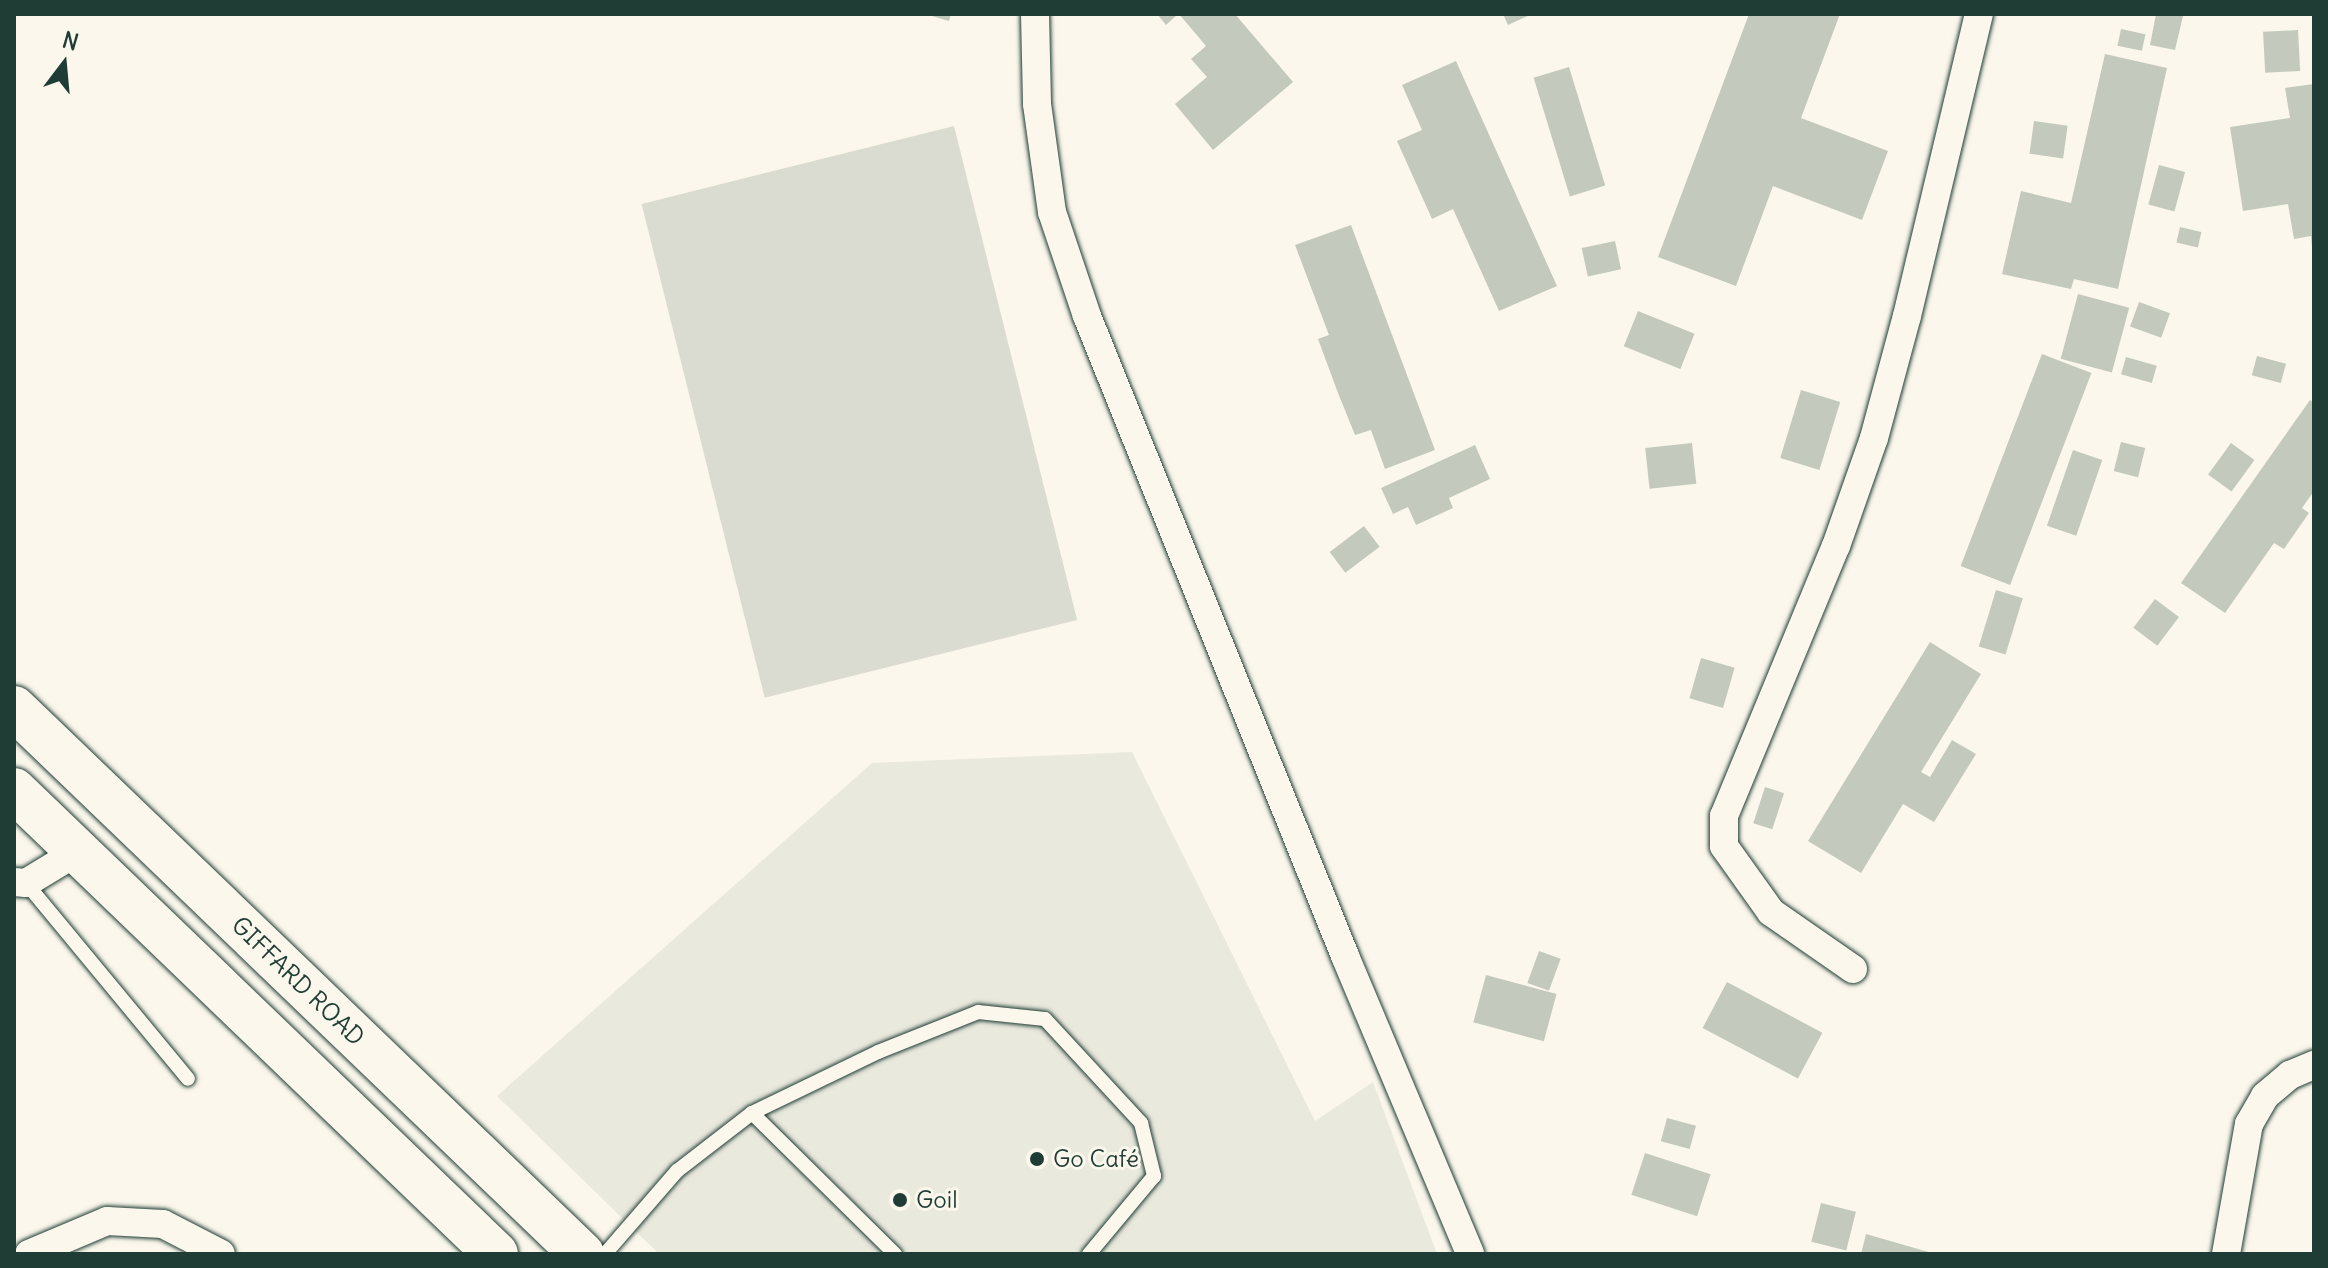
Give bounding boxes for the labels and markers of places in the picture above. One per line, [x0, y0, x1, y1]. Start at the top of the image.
place label: Go Café [1053, 1145, 1139, 1173]
marker: Go Café [1028, 1150, 1046, 1168]
place label: Goil [916, 1186, 958, 1214]
marker: Goil [891, 1191, 909, 1209]

